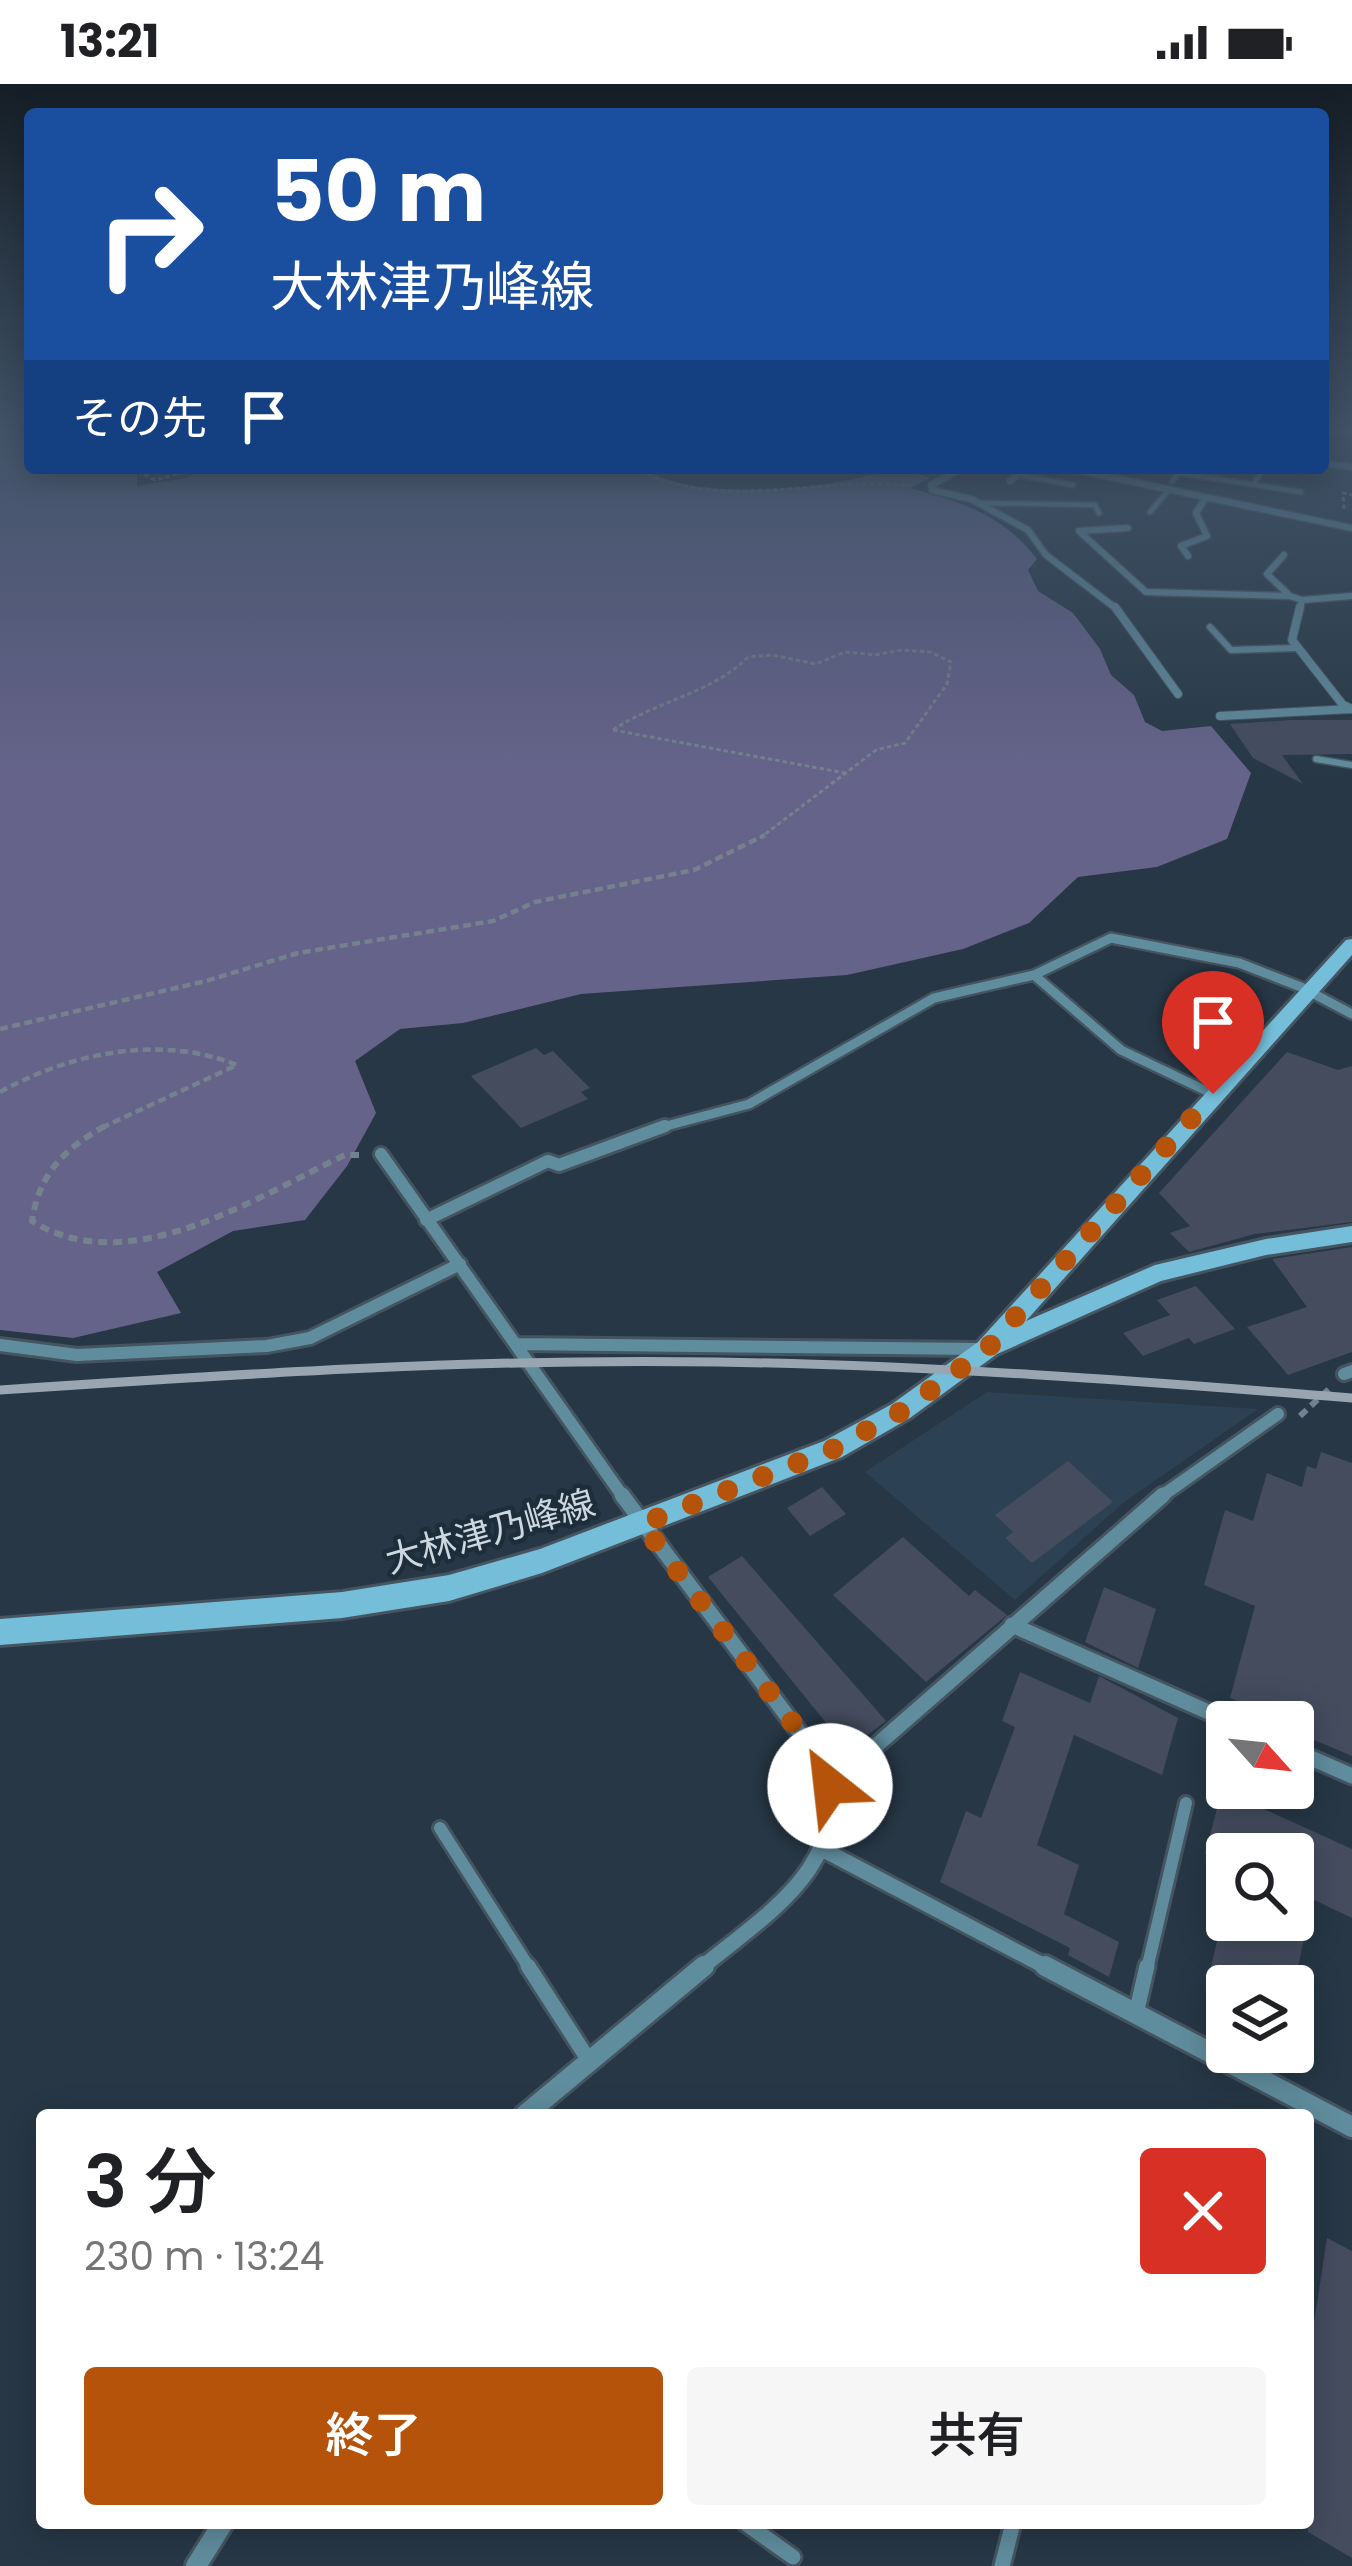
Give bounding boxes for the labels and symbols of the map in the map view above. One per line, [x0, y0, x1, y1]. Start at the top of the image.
pin [1162, 971, 1264, 1094]
street label: 大林津乃峰線 [379, 1477, 601, 1586]
north arrow [1206, 1701, 1314, 1809]
position arrow [767, 1723, 893, 1849]

